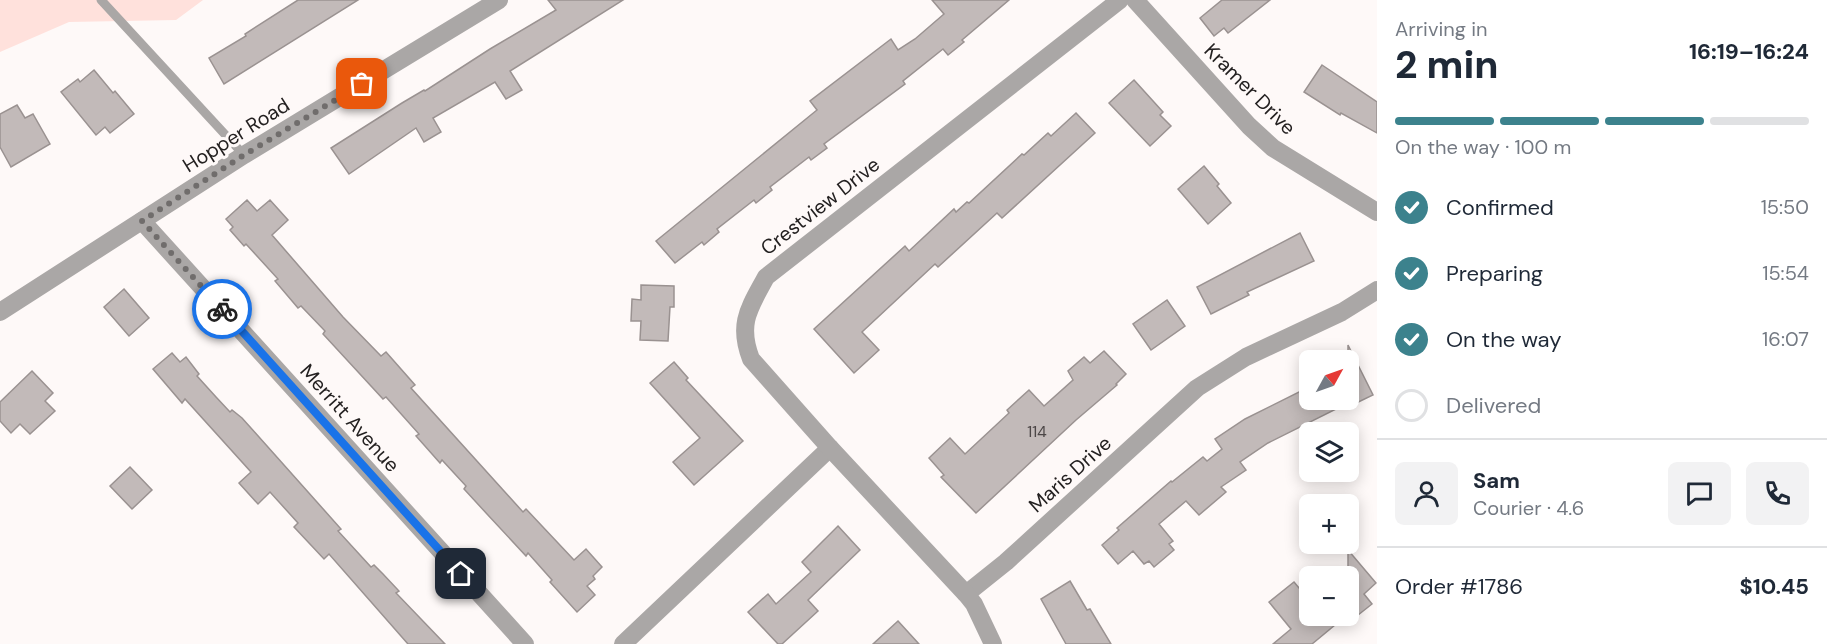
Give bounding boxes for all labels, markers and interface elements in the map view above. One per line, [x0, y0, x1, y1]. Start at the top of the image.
text: Arriving in [1395, 16, 1487, 42]
text: 16:19–16:24 [1689, 37, 1809, 66]
street label: Kramer Drive [1199, 38, 1301, 140]
text: 2 min [1395, 39, 1499, 90]
pin [336, 58, 387, 109]
icon: bag [345, 67, 378, 100]
street label: Hopper Road [178, 92, 294, 178]
text: On the way · 100 m [1395, 134, 1571, 160]
street label: Crestview Drive [755, 151, 885, 261]
icon: check [1395, 191, 1428, 224]
text: Confirmed [1446, 193, 1554, 222]
text: 15:50 [1761, 194, 1809, 220]
icon: check [1395, 257, 1428, 290]
text: Preparing [1446, 259, 1543, 288]
text: 15:54 [1762, 260, 1809, 286]
courier [192, 279, 252, 339]
icon: bike [206, 293, 239, 326]
icon: check [1395, 323, 1428, 356]
text: On the way [1446, 325, 1561, 354]
text: 16:07 [1762, 326, 1809, 352]
north arrow [1299, 350, 1359, 410]
map controls [1299, 350, 1359, 626]
street label: Merritt Avenue [295, 358, 405, 478]
text: Delivered [1446, 391, 1541, 420]
house number: 114 [1027, 421, 1047, 442]
button: layers [1299, 422, 1359, 482]
street label: Maris Drive [1023, 430, 1117, 518]
button: person [1395, 462, 1458, 525]
button: chat [1668, 462, 1731, 525]
button: phone [1746, 462, 1809, 525]
text: Sam [1473, 466, 1520, 495]
button: + [1299, 494, 1359, 554]
text: Courier · 4.6 [1473, 495, 1584, 521]
pin [435, 548, 486, 599]
icon: home [444, 557, 477, 590]
button: − [1299, 566, 1359, 626]
text: Order #1786 [1395, 572, 1523, 601]
text: $10.45 [1740, 572, 1809, 601]

